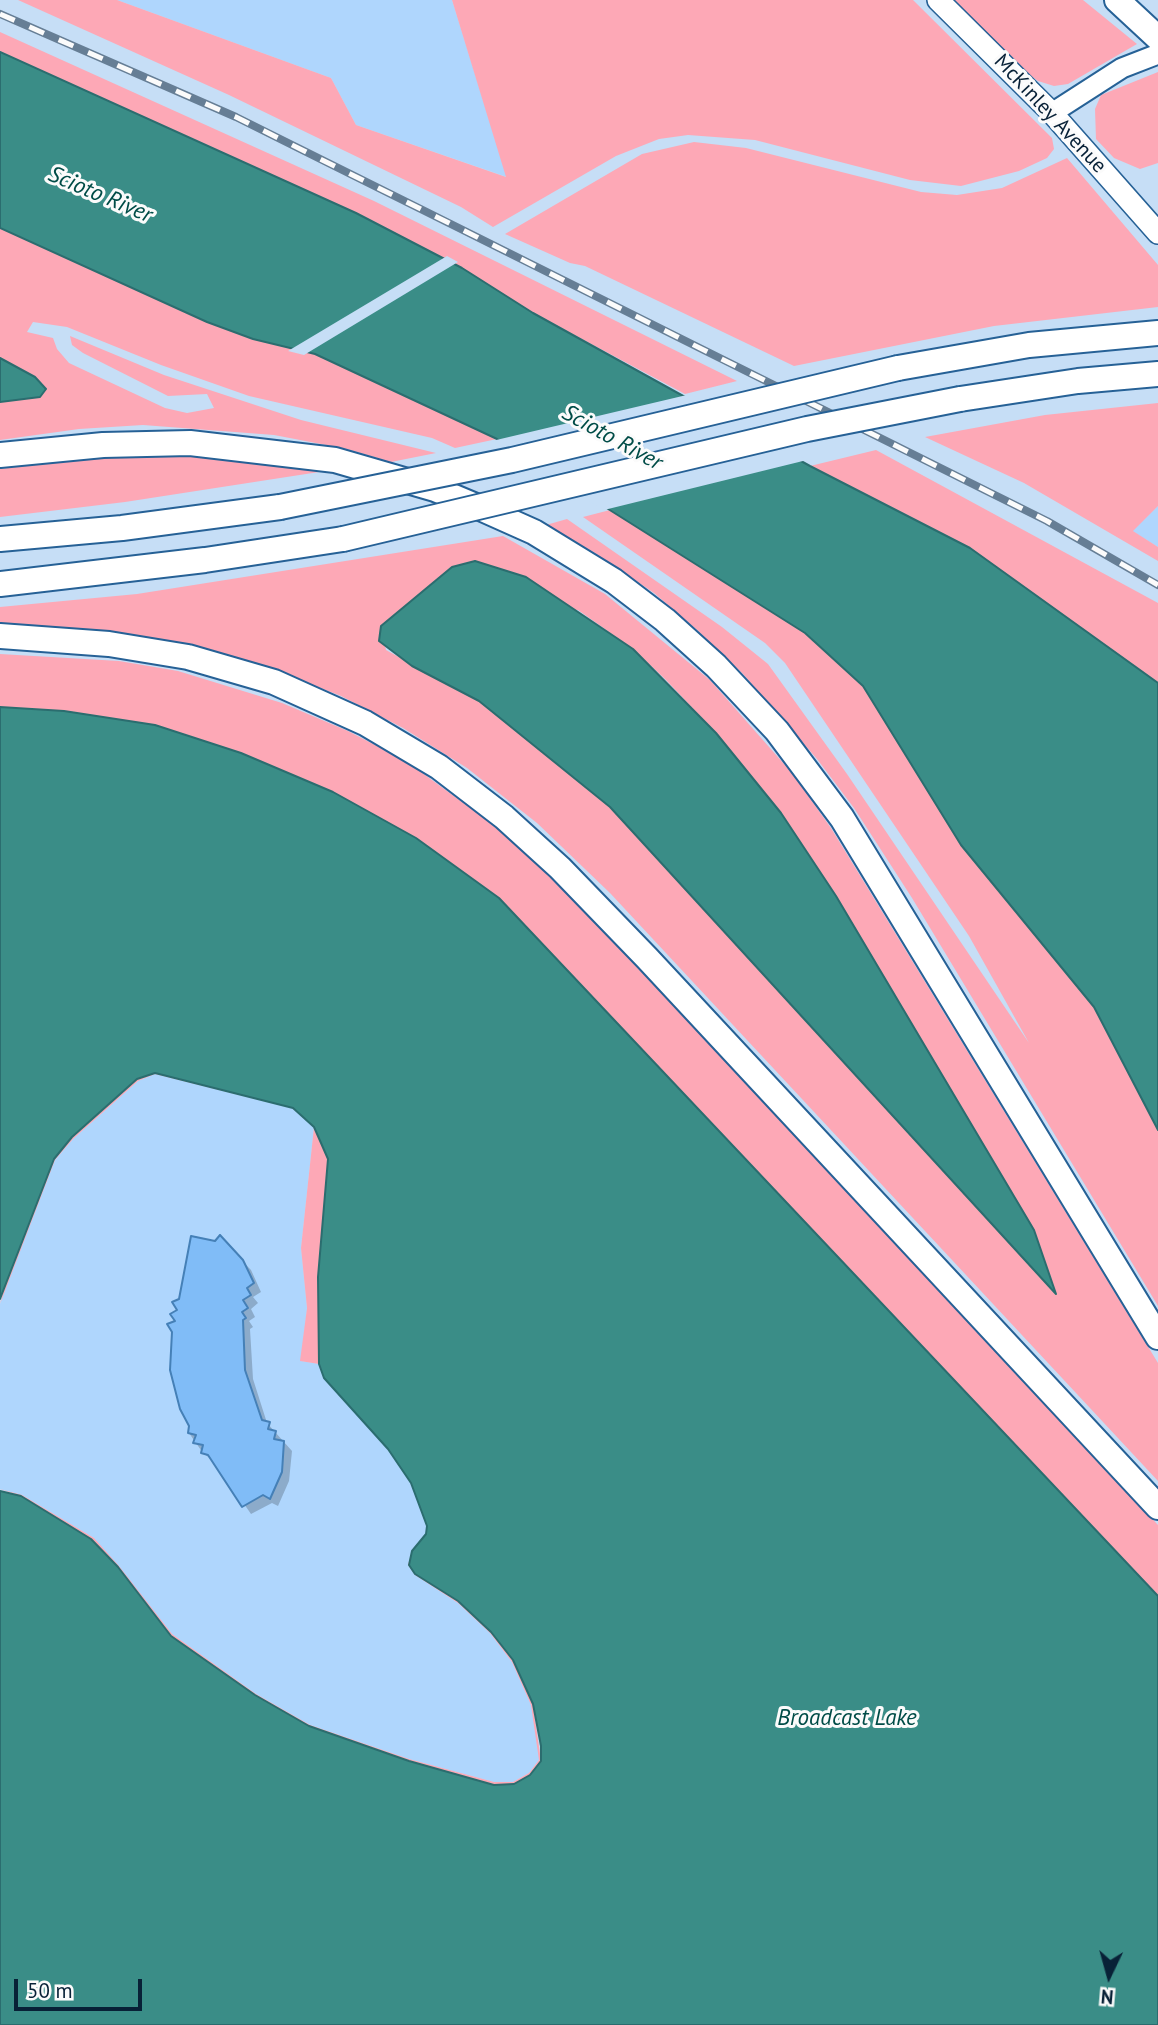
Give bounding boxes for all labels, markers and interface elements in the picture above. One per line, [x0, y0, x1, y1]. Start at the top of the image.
street label: McKinley Avenue [989, 49, 1111, 179]
water label: Scioto River [44, 161, 156, 229]
water label: Scioto River [557, 399, 667, 477]
water label: Broadcast Lake [777, 1704, 917, 1732]
north arrow [1074, 1941, 1144, 2011]
scale bar [18, 1966, 145, 2010]
text: 50 m [27, 1977, 73, 2004]
text: N [1100, 1984, 1114, 2009]

